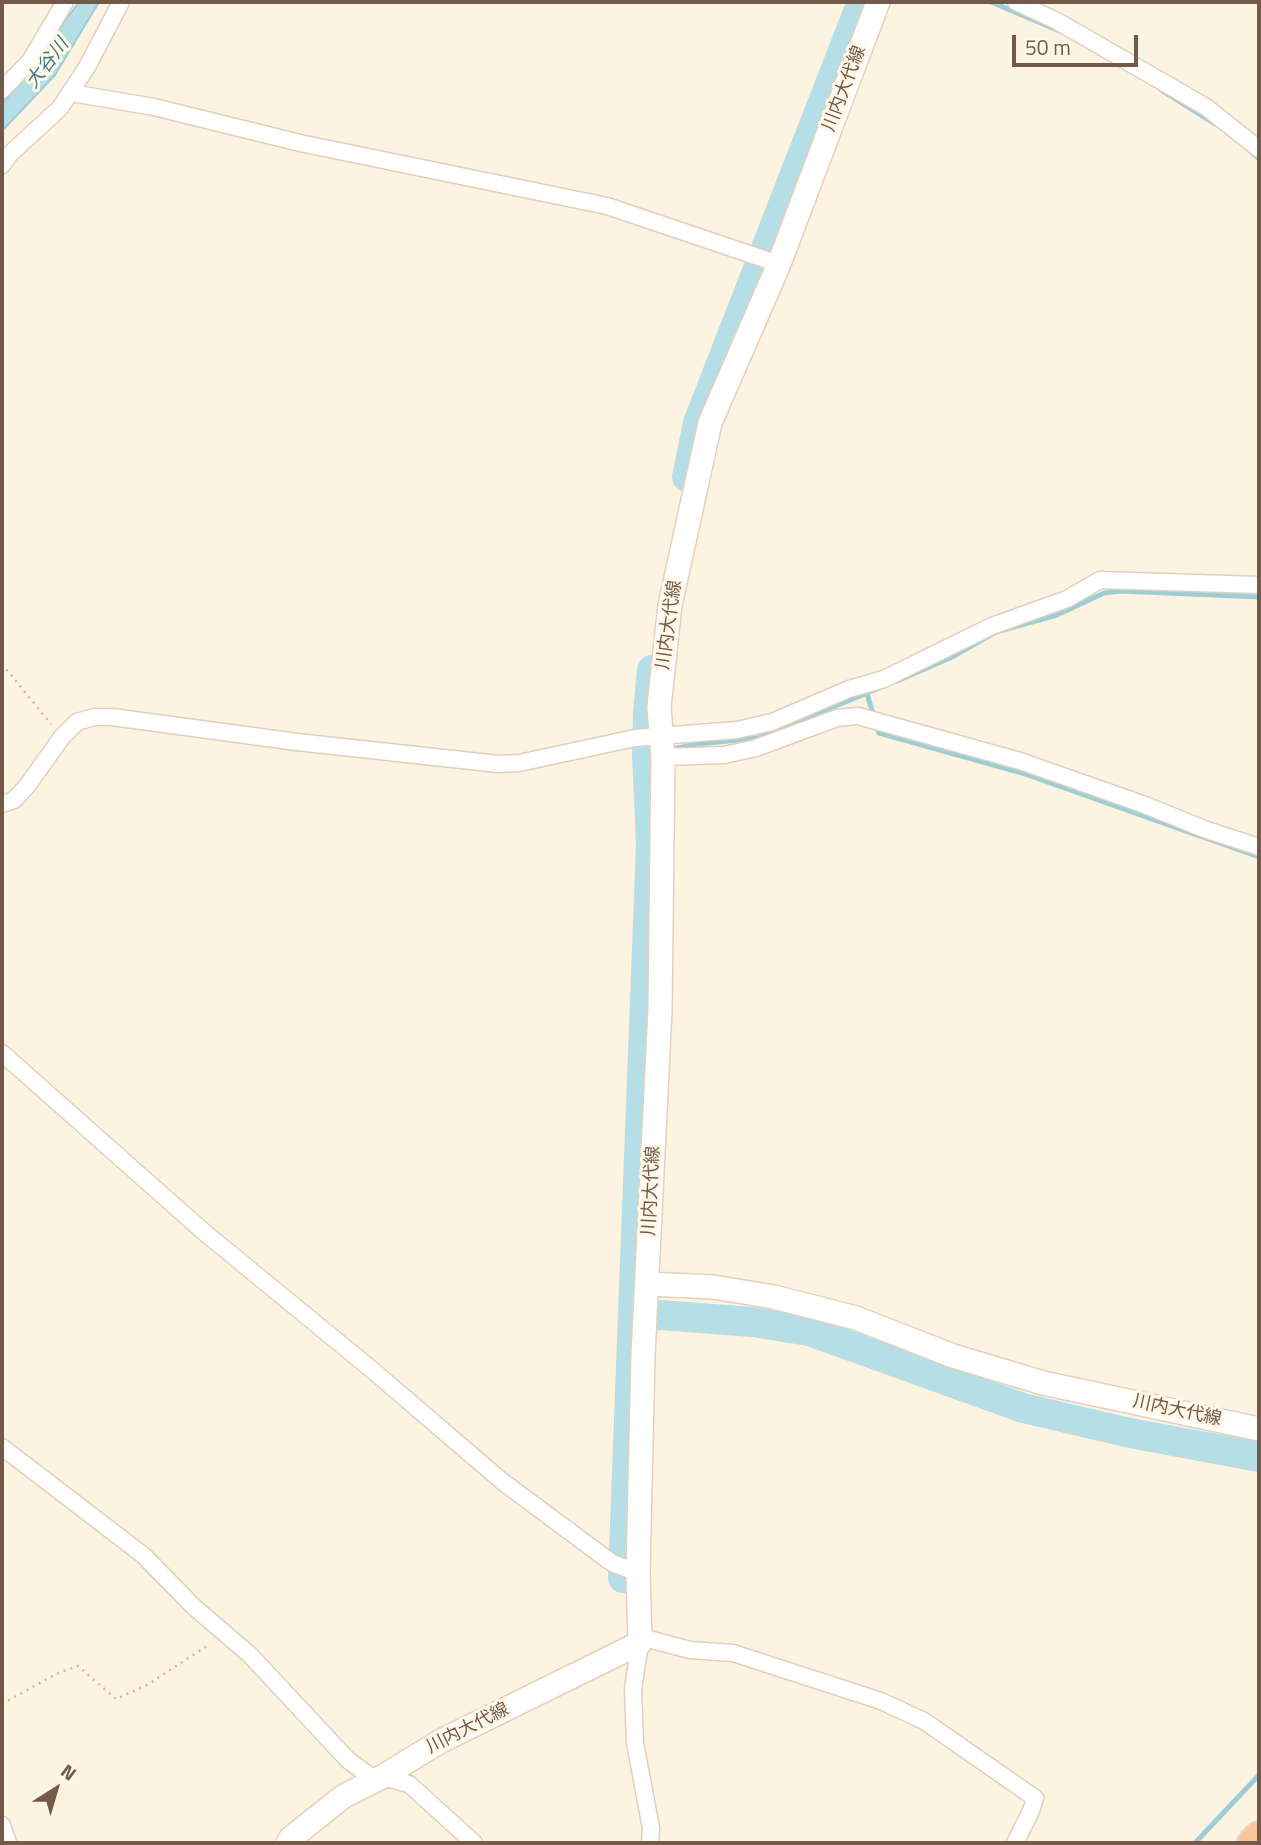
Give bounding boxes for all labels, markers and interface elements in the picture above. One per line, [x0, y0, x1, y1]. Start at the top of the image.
scale bar [1016, 21, 1142, 65]
text: 50 m [1025, 31, 1071, 63]
water label: 大谷川 [22, 34, 74, 94]
street label: 川内大代線 [819, 43, 871, 135]
street label: 川内大代線 [653, 579, 687, 671]
street label: 川内大代線 [639, 1145, 665, 1237]
street label: 川内大代線 [1131, 1391, 1223, 1431]
street label: 川内大代線 [423, 1699, 513, 1759]
north arrow [21, 1754, 91, 1824]
text: N [55, 1756, 83, 1787]

